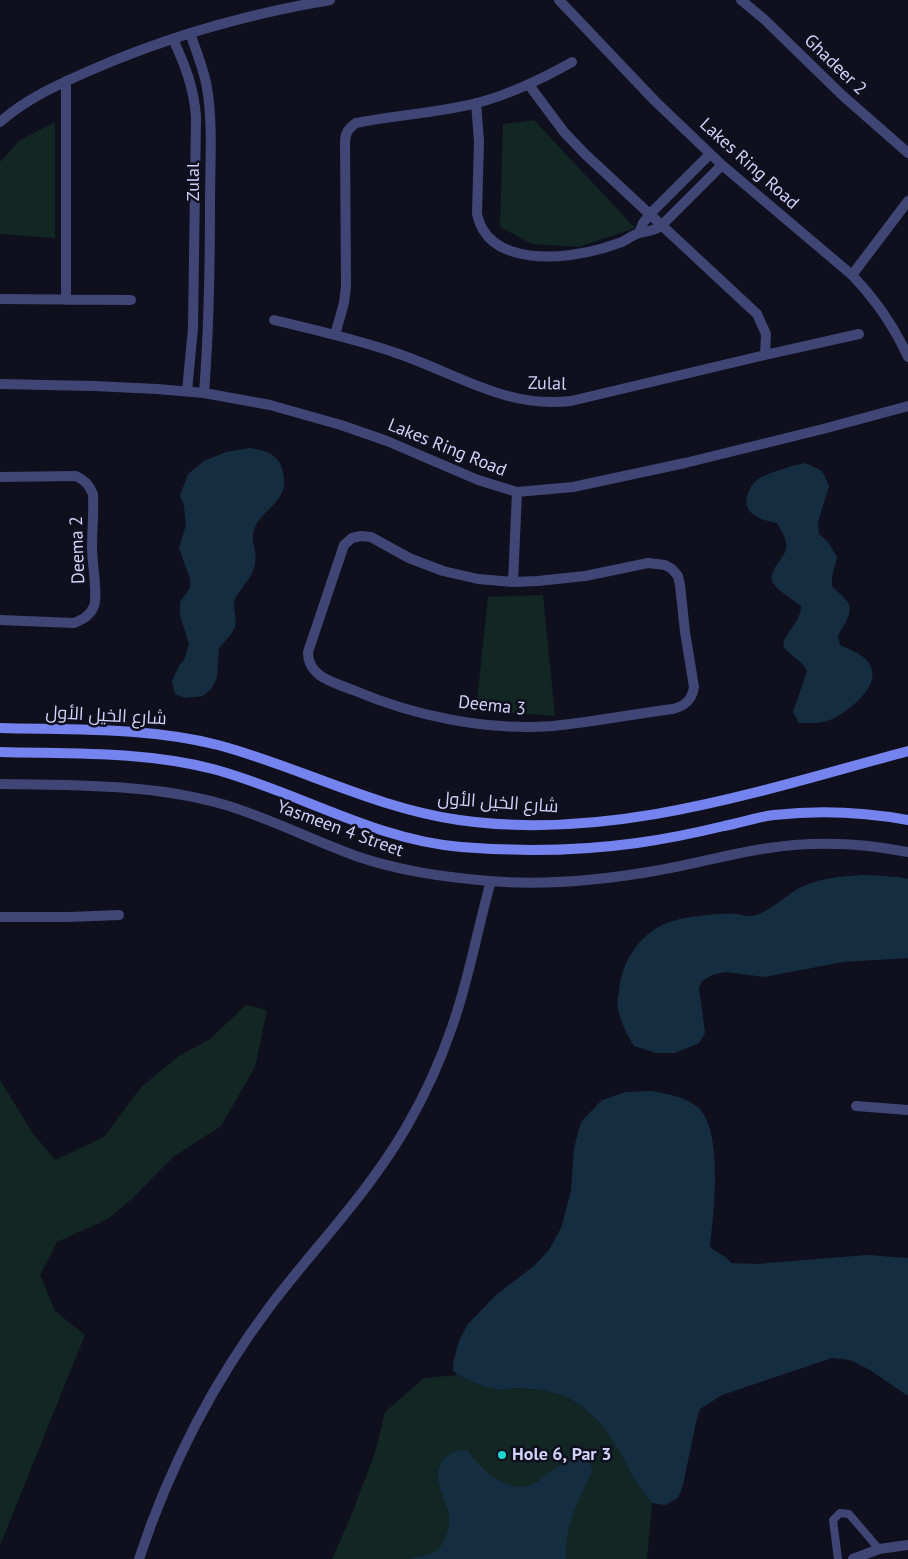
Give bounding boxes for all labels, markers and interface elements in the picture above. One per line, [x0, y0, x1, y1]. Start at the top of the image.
street label: Ghadeer 2 [799, 30, 871, 100]
street label: Lakes Ring Road [695, 114, 803, 214]
street label: Zulal [183, 163, 205, 201]
street label: Zulal [528, 373, 566, 395]
street label: Lakes Ring Road [385, 414, 509, 482]
street label: Deema 2 [66, 516, 90, 584]
street label: Deema 3 [457, 692, 527, 720]
street label: شارع الخيل الأول [45, 702, 167, 730]
street label: شارع الخيل الأول [437, 788, 559, 818]
street label: Yasmeen 4 Street [274, 796, 406, 862]
place label: Hole 6, Par 3 [512, 1444, 611, 1466]
marker: Hole 6, Par 3 [496, 1449, 508, 1461]

